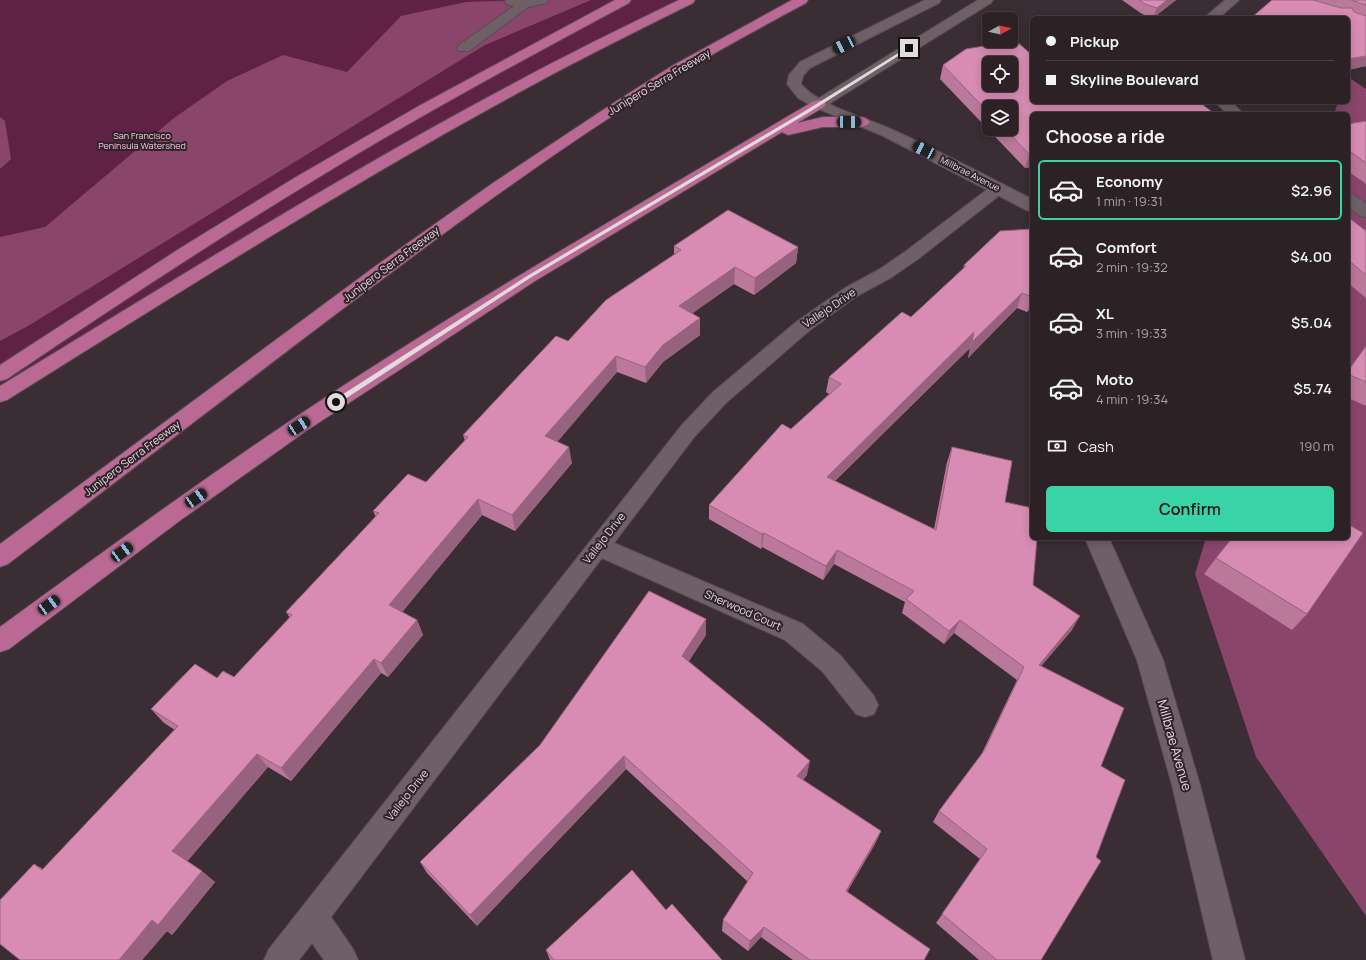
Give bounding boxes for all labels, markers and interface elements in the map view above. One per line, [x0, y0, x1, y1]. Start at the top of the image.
north arrow [982, 12, 1018, 48]
map controls [982, 12, 1018, 136]
text: Pickup [1070, 31, 1119, 52]
car [831, 34, 857, 56]
route end [900, 39, 918, 57]
street label: Junipero Serra Freeway [605, 45, 713, 118]
button: locate [982, 56, 1018, 92]
text: Skyline Boulevard [1070, 69, 1199, 90]
button: layers [982, 100, 1018, 136]
car [837, 116, 861, 128]
text: Choose a ride [1046, 124, 1165, 148]
park label: San Francisco Peninsula Watershed [98, 129, 186, 152]
car [911, 139, 937, 161]
street label: Millbrae Avenue [938, 153, 1002, 194]
text: Economy [1096, 171, 1163, 192]
icon: car [1048, 172, 1084, 208]
text: $2.96 [1291, 180, 1332, 201]
text: 1 min · 19:31 [1096, 192, 1163, 210]
street label: Junipero Serra Freeway [339, 222, 442, 305]
text: Comfort [1096, 237, 1157, 258]
icon: car [1048, 238, 1084, 274]
text: $4.00 [1290, 246, 1332, 267]
text: 2 min · 19:32 [1096, 258, 1168, 276]
street label: Vallejo Drive [799, 284, 859, 331]
text: XL [1096, 303, 1114, 324]
icon: car [1048, 304, 1084, 340]
text: $5.04 [1291, 312, 1332, 333]
text: 3 min · 19:33 [1096, 324, 1167, 342]
text: Moto [1096, 369, 1133, 390]
icon: car [1048, 370, 1084, 406]
text: $5.74 [1293, 378, 1332, 399]
text: 4 min · 19:34 [1096, 390, 1168, 408]
route start [327, 393, 345, 411]
car [286, 414, 312, 438]
street label: Junipero Serra Freeway [80, 416, 183, 499]
icon: cash [1046, 435, 1068, 457]
text: Cash [1078, 436, 1114, 457]
text: 190 m [1299, 437, 1334, 455]
car [183, 486, 209, 510]
button: Confirm [1046, 486, 1334, 532]
street label: Vallejo Drive [579, 509, 629, 566]
car [109, 540, 135, 564]
street label: Sherwood Court [702, 586, 784, 633]
car [36, 593, 62, 617]
street label: Millbrae Avenue [1153, 697, 1197, 793]
street label: Vallejo Drive [382, 766, 432, 823]

